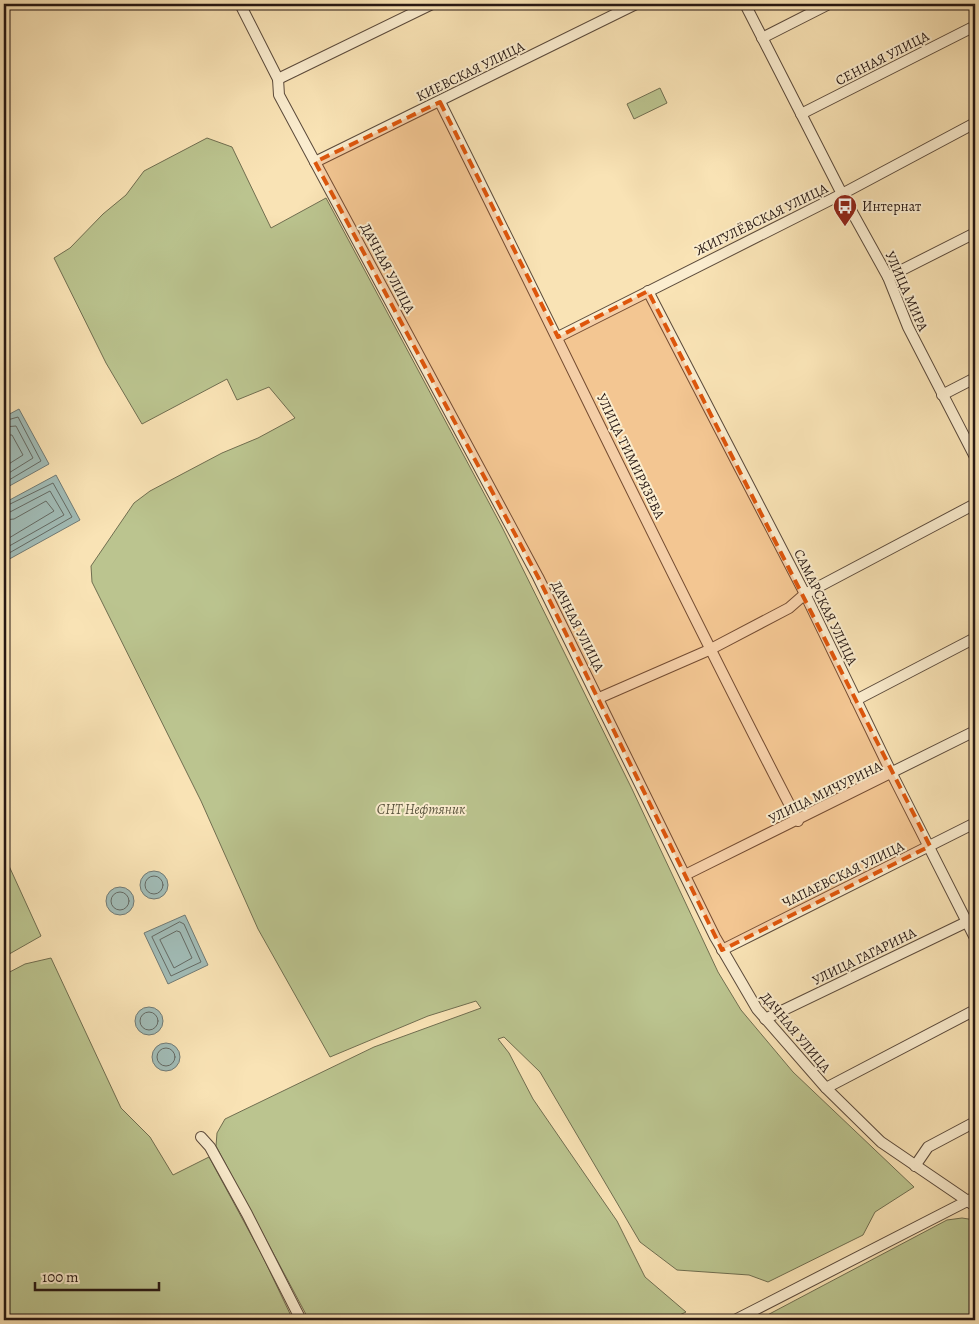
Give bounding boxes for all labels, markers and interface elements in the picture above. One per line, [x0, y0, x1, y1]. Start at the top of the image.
street label: СЕННАЯ УЛИЦА [832, 26, 933, 90]
street label: КИЕВСКАЯ УЛИЦА [413, 37, 528, 106]
street label: ЖИГУЛЁВСКАЯ УЛИЦА [692, 179, 832, 260]
bus stop icon: Интернат [832, 193, 858, 227]
place label: Интернат [862, 197, 921, 216]
street label: ДАЧНАЯ УЛИЦА [356, 220, 420, 317]
street label: УЛИЦА МИРА [880, 248, 933, 335]
street label: УЛИЦА ТИМИРЯЗЕВА [592, 390, 670, 523]
street label: САМАРСКАЯ УЛИЦА [789, 546, 862, 669]
street label: ДАЧНАЯ УЛИЦА [546, 577, 609, 676]
street label: УЛИЦА МИЧУРИНА [765, 756, 886, 828]
park label: СНТ Нефтяник [377, 800, 465, 819]
street label: ЧАПАЕВСКАЯ УЛИЦА [779, 836, 908, 912]
street label: УЛИЦА ГАГАРИНА [809, 923, 920, 990]
street label: ДАЧНАЯ УЛИЦА [756, 988, 835, 1077]
scale bar [35, 1259, 159, 1291]
text: 100 m [42, 1267, 79, 1287]

